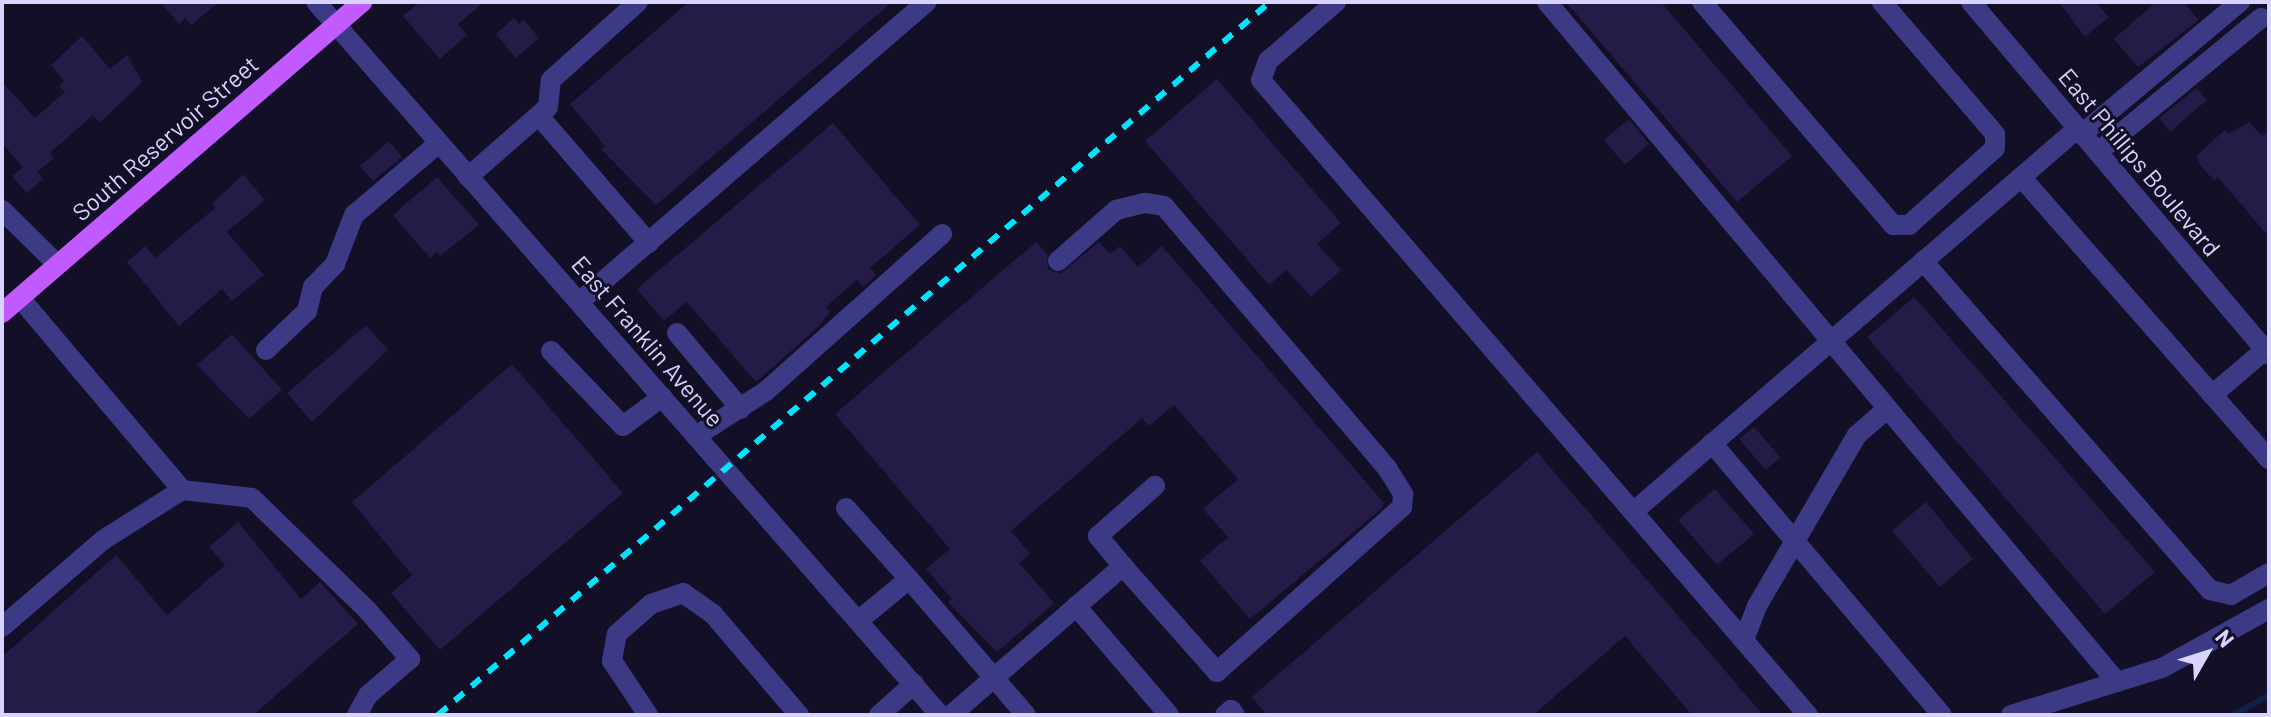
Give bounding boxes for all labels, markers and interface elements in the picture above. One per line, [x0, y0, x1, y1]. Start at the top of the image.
street label: South Reservoir Street [66, 50, 264, 226]
street label: East Phillips Boulevard [2053, 62, 2227, 262]
street label: East Franklin Avenue [566, 250, 730, 432]
north arrow [2167, 613, 2247, 693]
text: N [2211, 624, 2240, 652]

